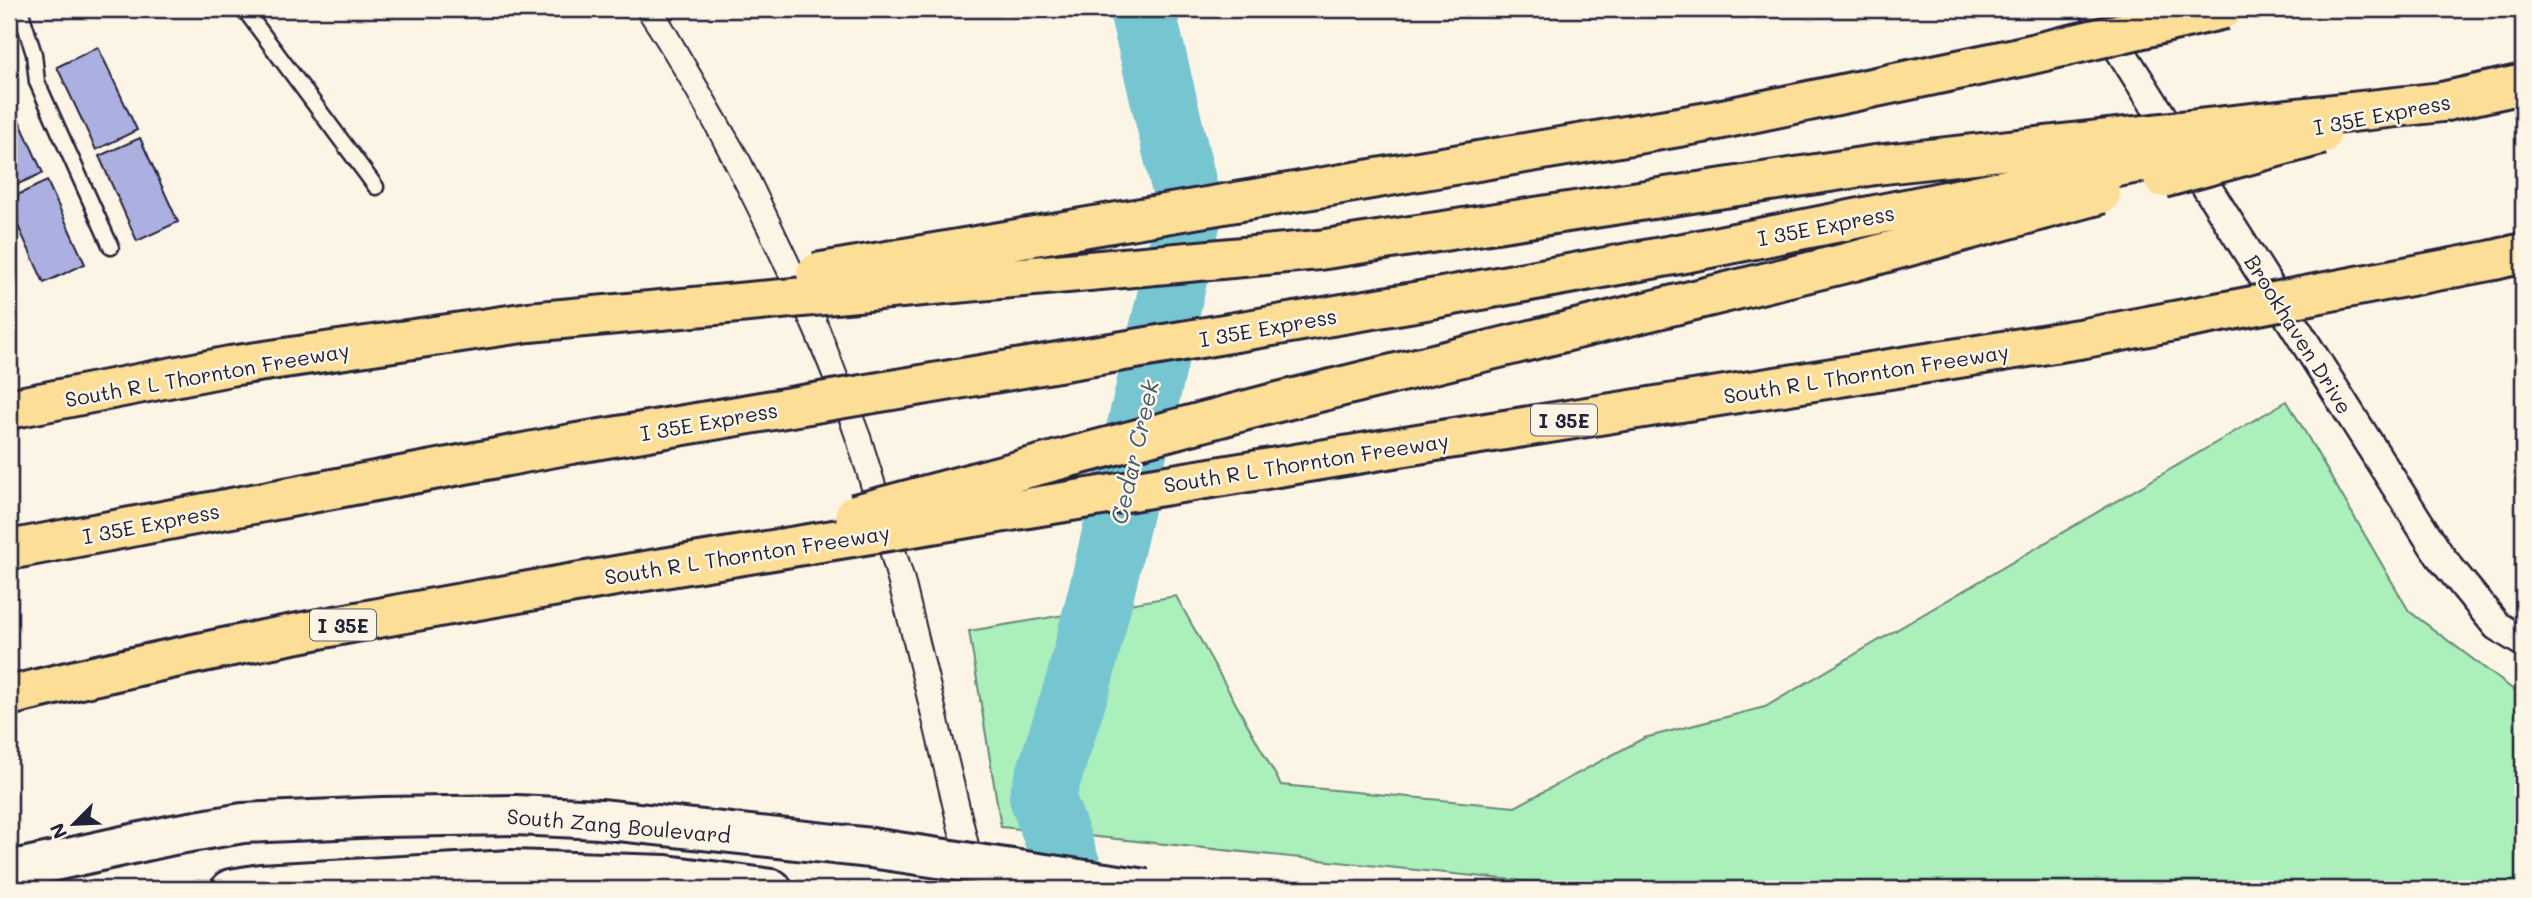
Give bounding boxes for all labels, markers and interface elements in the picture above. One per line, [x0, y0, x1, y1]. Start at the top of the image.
street label: I 35E Express [2311, 88, 2453, 140]
street label: I 35E Express [1755, 199, 1897, 251]
street label: Brookhaven Drive [2239, 249, 2359, 419]
street label: I 35E Express [1197, 302, 1339, 352]
street label: South R L Thornton Freeway [63, 336, 351, 412]
street label: South R L Thornton Freeway [1721, 337, 2011, 409]
water label: Cedar Creek [1103, 376, 1165, 527]
street label: I 35E Express [638, 396, 780, 446]
road number: I 35E [1531, 404, 1597, 436]
street label: South R L Thornton Freeway [1161, 426, 1451, 498]
street label: I 35E Express [80, 497, 222, 549]
street label: South R L Thornton Freeway [602, 518, 892, 590]
road number: I 35E [310, 610, 376, 640]
north arrow [38, 790, 108, 860]
street label: South Zang Boulevard [506, 802, 732, 848]
text: N [44, 819, 72, 843]

